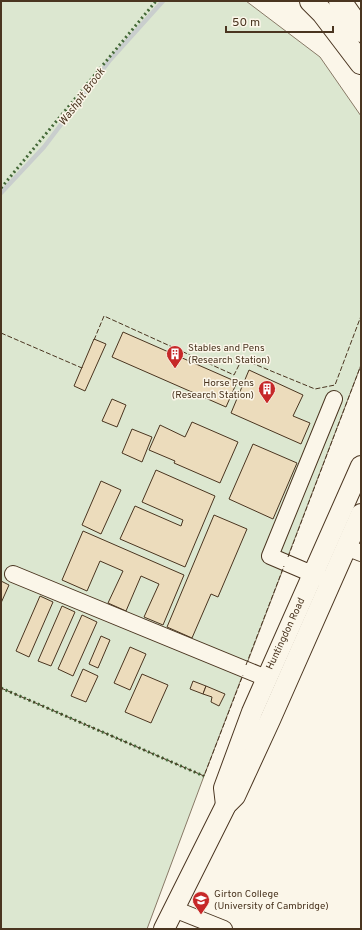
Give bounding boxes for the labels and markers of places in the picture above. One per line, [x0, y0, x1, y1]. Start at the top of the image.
place label: Stables and Pens (Research Station) [188, 342, 270, 367]
building icon: Stables and Pens (Research Station) [165, 344, 185, 369]
place label: Horse Pens (Research Station) [172, 377, 254, 402]
building icon: Horse Pens (Research Station) [257, 379, 277, 404]
place label: Girton College (University of Cambridge) [214, 888, 329, 913]
school or university icon: Girton College (University of Cambridge) [191, 890, 211, 915]

